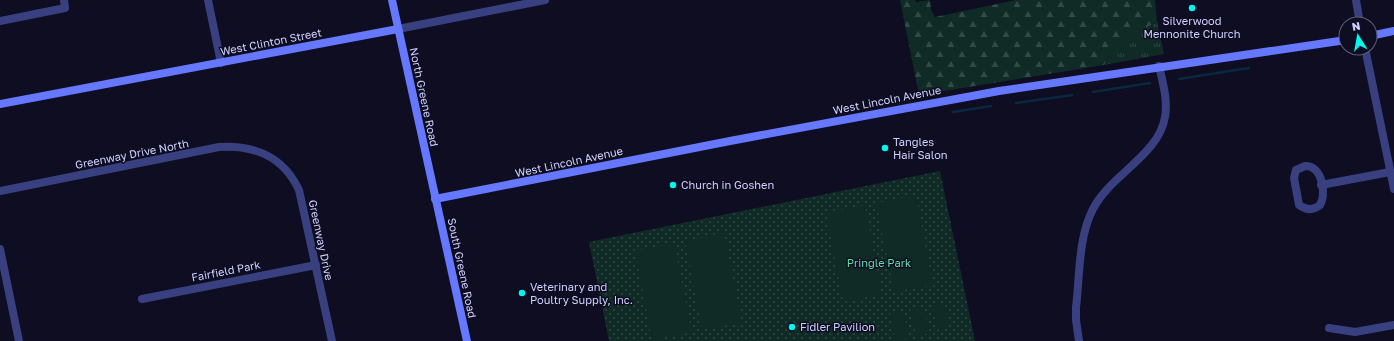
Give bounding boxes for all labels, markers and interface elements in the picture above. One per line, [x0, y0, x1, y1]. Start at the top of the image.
marker: Silverwood Mennonite Church [1187, 3, 1197, 13]
place label: Silverwood Mennonite Church [1143, 14, 1241, 40]
north arrow [1338, 16, 1378, 56]
text: N [1351, 19, 1361, 33]
street label: West Clinton Street [219, 25, 323, 58]
street label: North Greene Road [408, 46, 441, 148]
street label: West Lincoln Avenue [832, 83, 942, 116]
place label: Tangles Hair Salon [893, 135, 948, 161]
street label: Greenway Drive North [74, 136, 190, 171]
marker: Tangles Hair Salon [880, 143, 890, 153]
street label: West Lincoln Avenue [514, 144, 624, 179]
place label: Church in Goshen [681, 178, 774, 191]
marker: Church in Goshen [668, 180, 678, 190]
street label: Greenway Drive [307, 198, 336, 281]
street label: South Greene Road [446, 217, 479, 319]
park label: Pringle Park [847, 256, 911, 269]
street label: Fairfield Park [190, 257, 262, 284]
place label: Veterinary and Poultry Supply, Inc. [530, 280, 633, 306]
marker: Veterinary and Poultry Supply, Inc. [517, 288, 527, 298]
place label: Fidler Pavilion [800, 320, 875, 333]
marker: Fidler Pavilion [787, 322, 797, 332]

